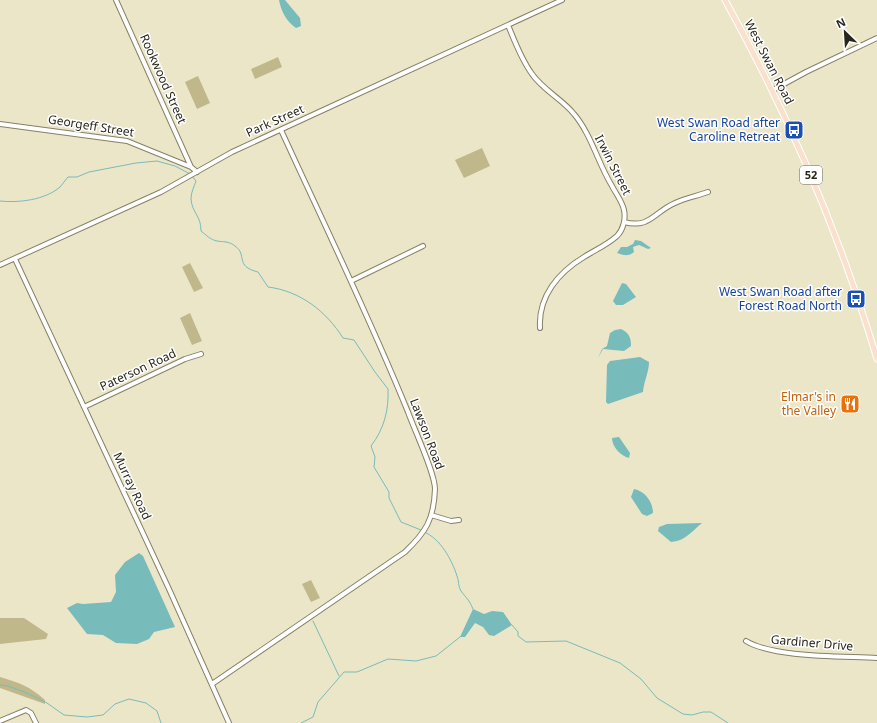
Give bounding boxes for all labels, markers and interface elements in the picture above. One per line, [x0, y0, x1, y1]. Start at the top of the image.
north arrow [825, 12, 865, 52]
text: N [833, 14, 848, 31]
street label: West Swan Road [741, 16, 798, 107]
street label: Rookwood Street [136, 31, 191, 127]
street label: Park Street [243, 100, 307, 141]
street label: Georgeff Street [47, 110, 136, 141]
place label: West Swan Road after Caroline Retreat [657, 114, 781, 145]
bus stop icon: West Swan Road after Caroline Retreat [783, 119, 805, 141]
street label: Irwin Street [591, 132, 636, 198]
road number: 52 [800, 166, 822, 184]
place label: West Swan Road after Forest Road North [719, 283, 842, 314]
bus stop icon: West Swan Road after Forest Road North [845, 288, 867, 310]
street label: Paterson Road [97, 344, 179, 395]
place label: Elmar's in the Valley [781, 388, 837, 419]
restaurant icon: Elmar's in the Valley [839, 393, 861, 415]
street label: Lawson Road [406, 396, 449, 472]
street label: Murray Road [109, 449, 156, 522]
street label: Gardiner Drive [770, 630, 854, 655]

